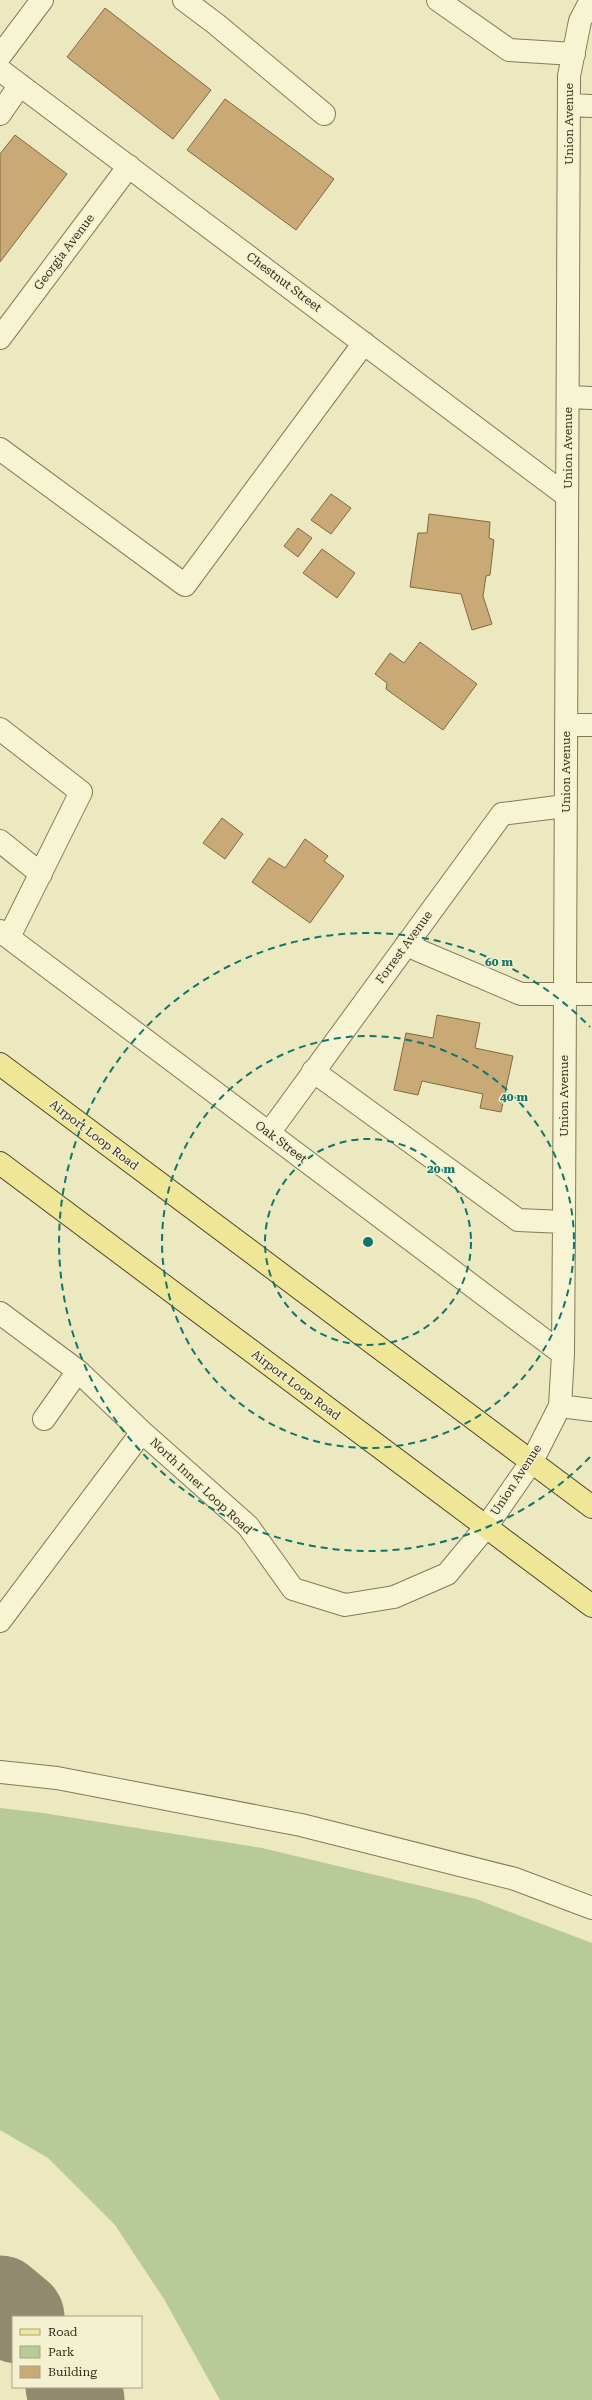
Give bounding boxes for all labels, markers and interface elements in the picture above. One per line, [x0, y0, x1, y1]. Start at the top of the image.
street label: Union Avenue [562, 83, 576, 165]
street label: Georgia Avenue [31, 211, 97, 293]
street label: Chestnut Street [244, 249, 325, 315]
street label: Union Avenue [561, 407, 575, 489]
street label: Union Avenue [559, 731, 573, 813]
street label: Forrest Avenue [373, 908, 435, 986]
text: 60 m [485, 955, 513, 969]
street label: Union Avenue [557, 1055, 571, 1137]
text: 40 m [500, 1090, 528, 1104]
street label: Airport Loop Road [47, 1097, 141, 1173]
street label: Oak Street [252, 1118, 310, 1166]
text: 20 m [427, 1162, 455, 1176]
centre of rings [361, 1235, 375, 1249]
street label: Airport Loop Road [249, 1347, 343, 1423]
street label: North Inner Loop Road [147, 1435, 255, 1537]
street label: Union Avenue [488, 1441, 544, 1518]
legend [12, 2316, 142, 2388]
text: Road [48, 2325, 78, 2339]
text: Park [48, 2345, 75, 2359]
text: Building [48, 2365, 97, 2379]

